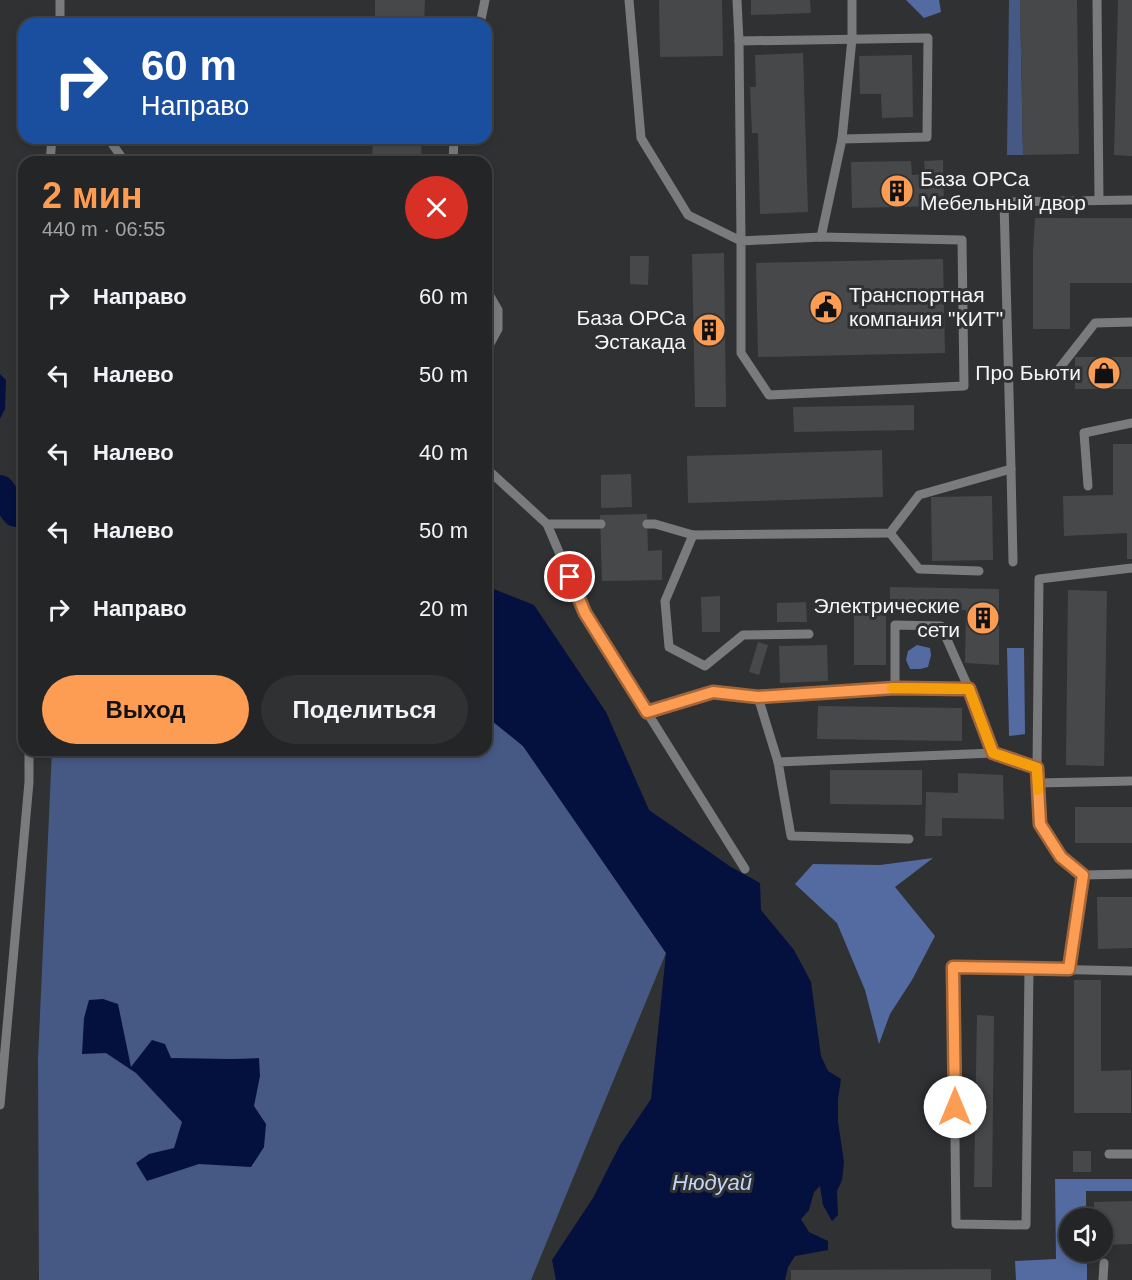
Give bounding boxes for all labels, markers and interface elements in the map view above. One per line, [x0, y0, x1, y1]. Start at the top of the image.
icon: right [42, 42, 120, 120]
text: 60 m [141, 42, 237, 89]
text: Направо [141, 91, 249, 121]
place label: База ОРСа Мебельный двор [920, 167, 1086, 214]
building icon: База ОРСа Мебельный двор [879, 173, 915, 209]
text: 2 мин [42, 175, 143, 216]
button: close [405, 176, 468, 239]
text: 440 m · 06:55 [42, 218, 165, 240]
icon: right [42, 281, 75, 314]
place label: Транспортная компания "КИТ" [849, 283, 1003, 330]
text: Направо [93, 284, 187, 309]
text: 60 m [419, 284, 468, 309]
public building icon: Транспортная компания "КИТ" [808, 289, 844, 325]
place label: База ОРСа Эстакада [576, 306, 686, 353]
building icon: База ОРСа Эстакада [691, 312, 727, 348]
shop icon: Про Бьюти [1086, 355, 1122, 391]
icon: left [42, 359, 75, 392]
place label: Про Бьюти [975, 361, 1081, 384]
text: Налево [93, 362, 174, 387]
text: 50 m [419, 362, 468, 387]
icon: left [42, 437, 75, 470]
text: Налево [93, 440, 174, 465]
text: 40 m [419, 440, 468, 465]
icon: left [42, 515, 75, 548]
text: Налево [93, 518, 174, 543]
text: 50 m [419, 518, 468, 543]
pin [544, 551, 595, 602]
icon: arrive [553, 560, 586, 593]
icon: right [42, 593, 75, 626]
place label: Электрические сети [814, 594, 960, 641]
text: Направо [93, 596, 187, 621]
text: 20 m [419, 596, 468, 621]
building icon: Электрические сети [965, 600, 1001, 636]
button: Выход [42, 675, 249, 744]
button: Поделиться [261, 675, 468, 744]
position arrow [923, 1075, 987, 1139]
water label: Нюдуай [672, 1170, 752, 1195]
map controls [1059, 1208, 1113, 1262]
button: sound [1059, 1208, 1113, 1262]

